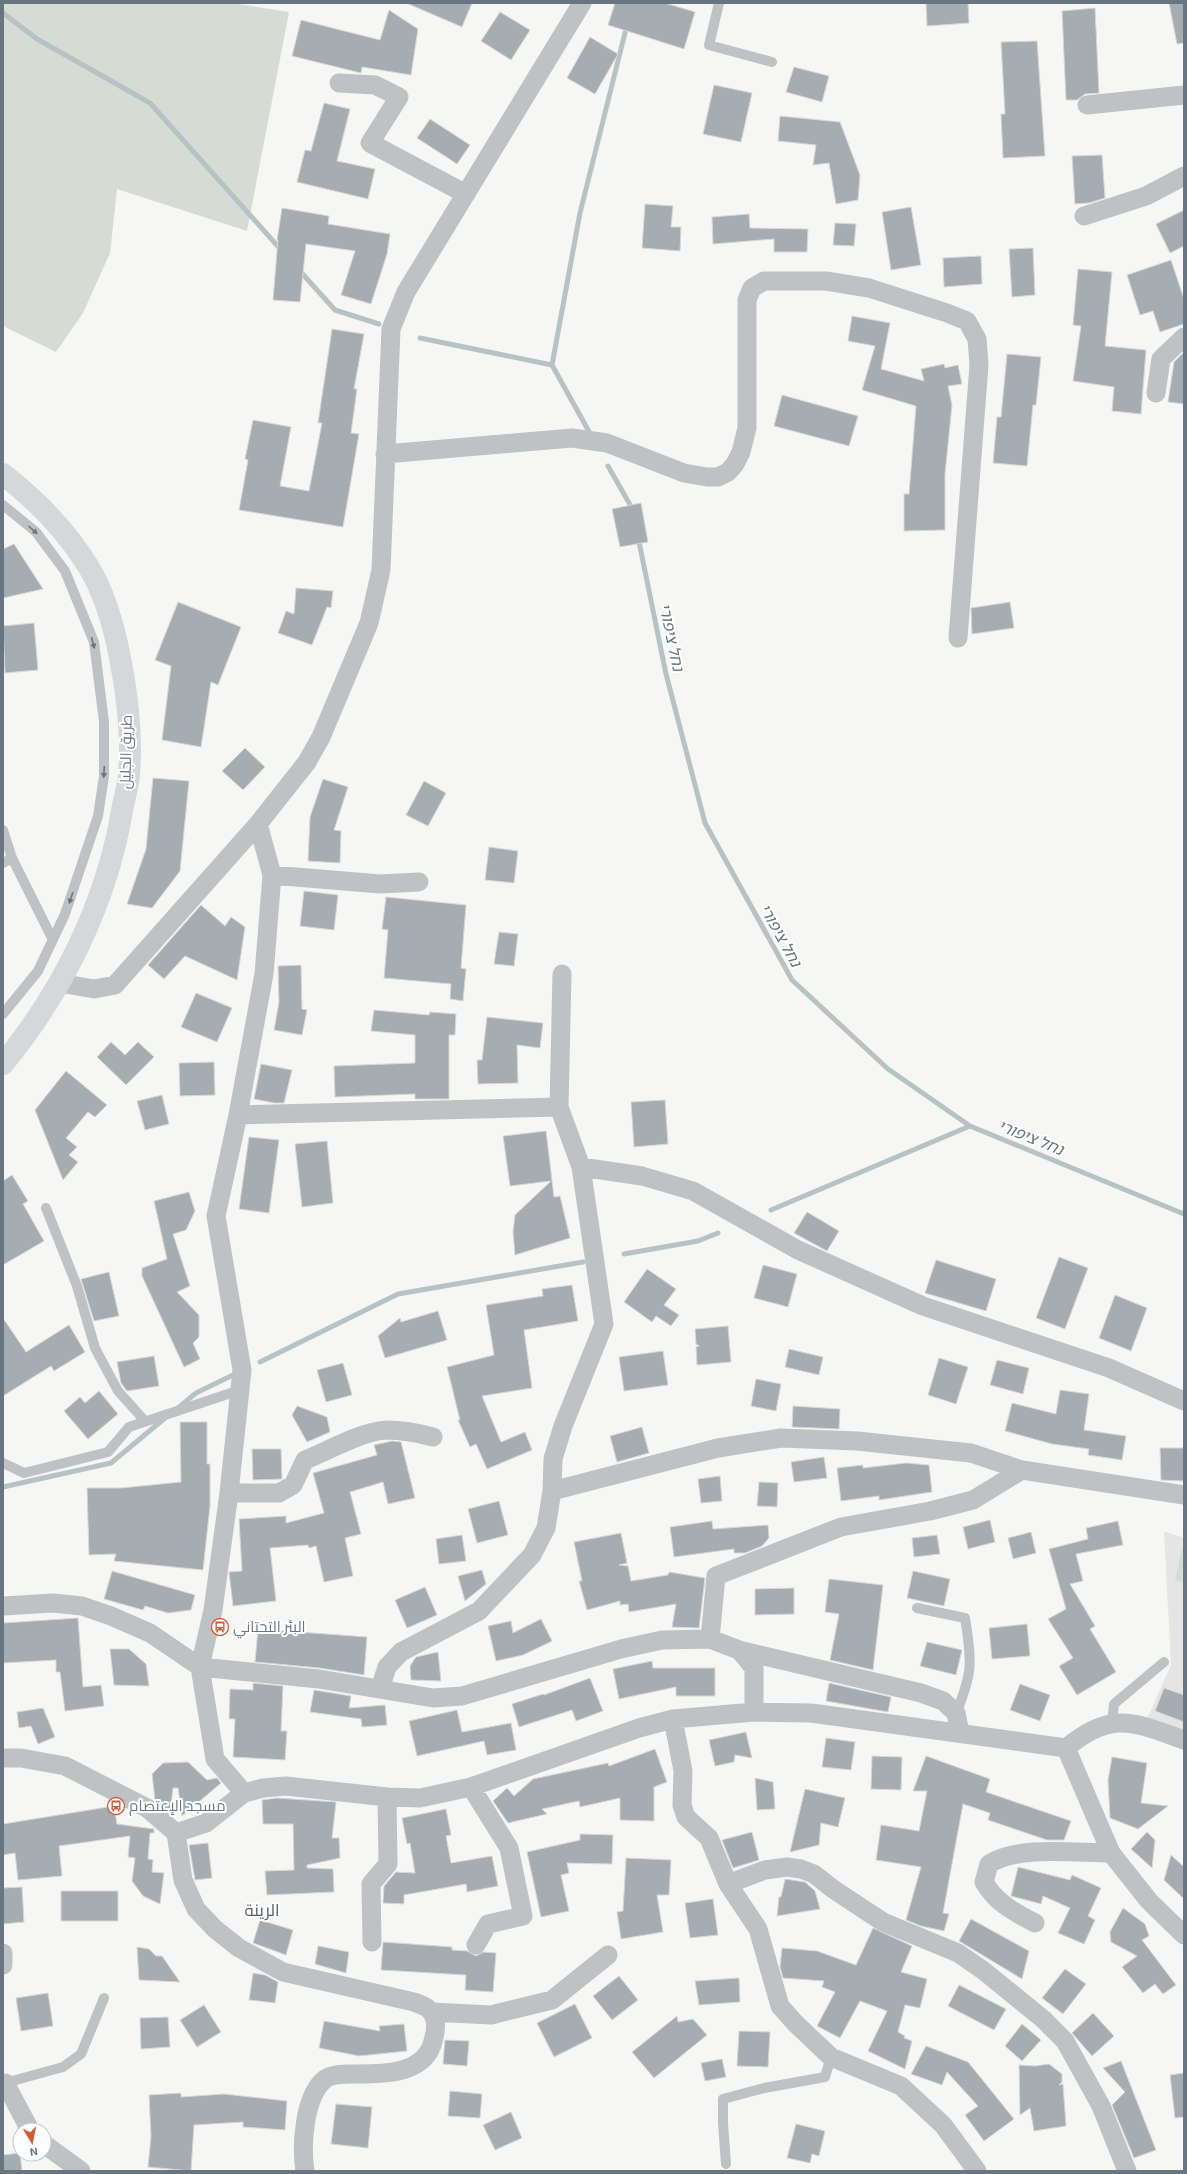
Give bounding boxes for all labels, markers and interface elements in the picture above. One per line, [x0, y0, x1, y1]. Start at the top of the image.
one-way arrow [28, 525, 38, 534]
water label: נחל ציפורי [656, 601, 689, 673]
one-way arrow [91, 637, 97, 649]
street label: طريق الجليل [115, 715, 137, 789]
one-way arrow [100, 766, 107, 778]
one-way arrow [67, 892, 73, 904]
water label: נחל ציפורי [756, 900, 807, 970]
water label: נחל ציפורי [996, 1115, 1068, 1159]
bus stop icon: البئر التحتاني [210, 1617, 230, 1637]
place label: البئر التحتاني [233, 1617, 306, 1639]
bus stop icon: مسجد الإعتصام [106, 1796, 126, 1816]
place label: مسجد الإعتصام [129, 1796, 226, 1816]
district label: الرينة [244, 1899, 280, 1921]
north arrow [12, 2122, 52, 2162]
text: N [29, 2145, 39, 2159]

